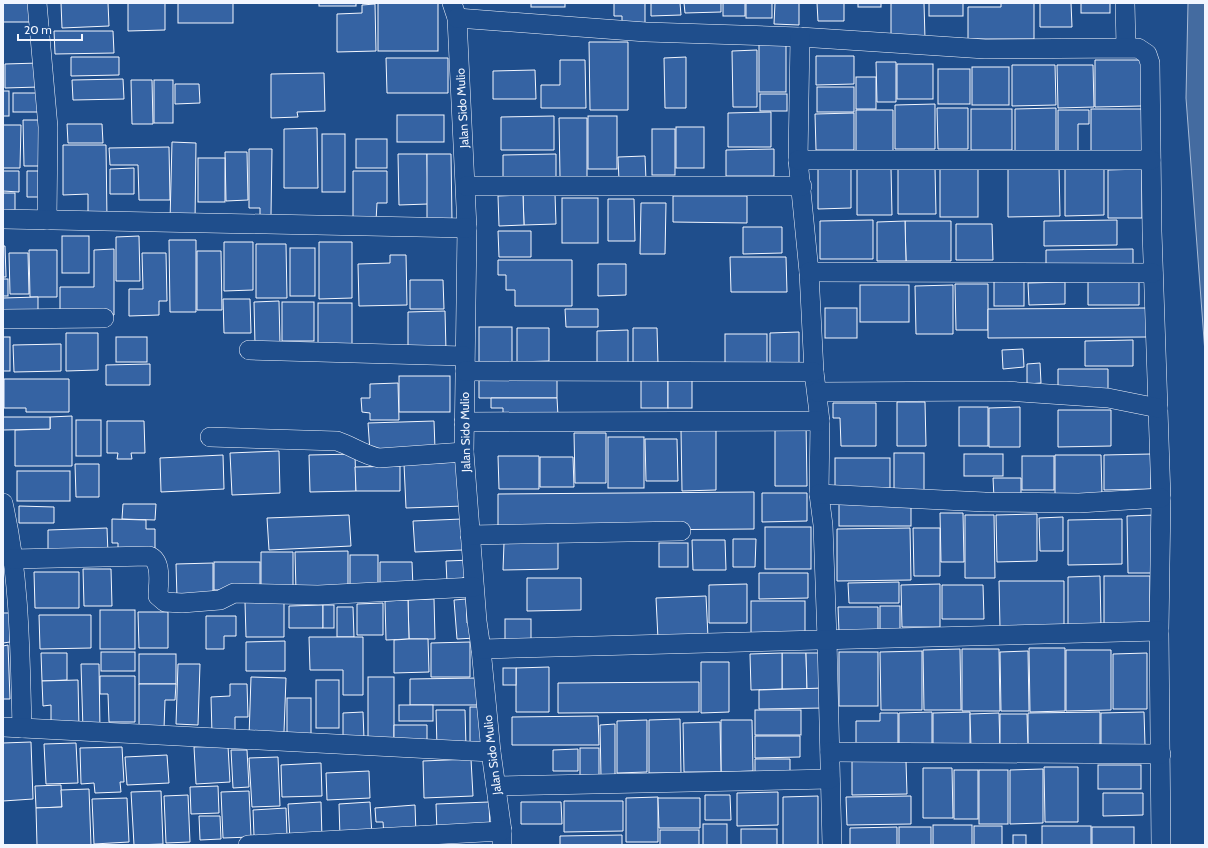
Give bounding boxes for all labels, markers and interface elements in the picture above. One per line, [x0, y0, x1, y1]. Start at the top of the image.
scale bar [18, 16, 82, 42]
text: 20 m [24, 22, 52, 37]
street label: Jalan Sido Mulio [452, 67, 472, 149]
street label: Jalan Sido Mulio [457, 391, 473, 473]
street label: Jalan Sido Mulio [480, 714, 504, 797]

